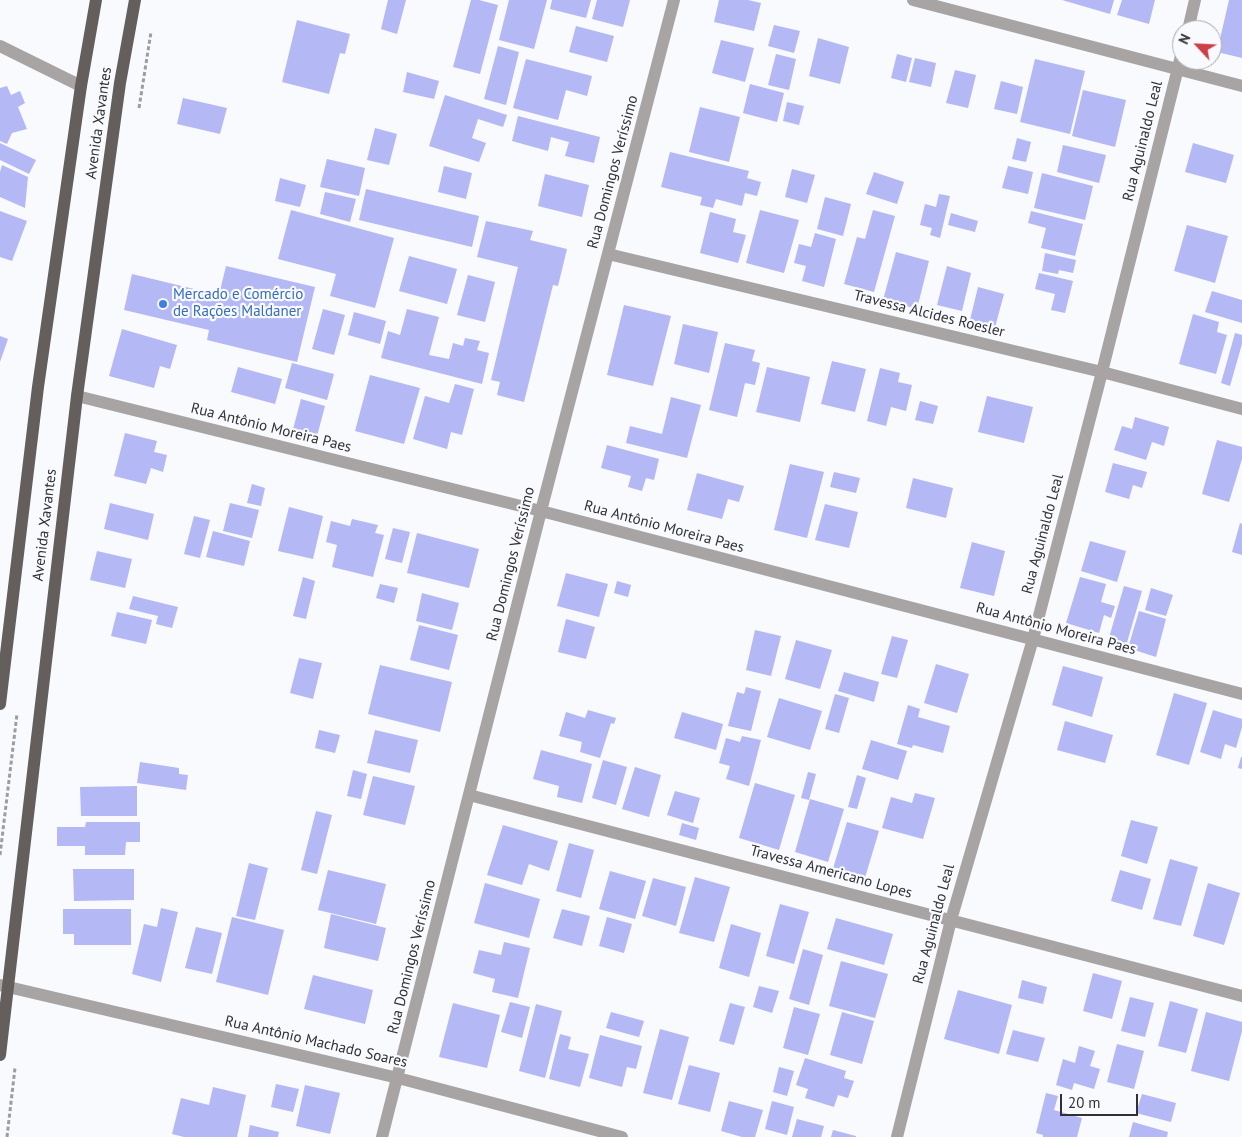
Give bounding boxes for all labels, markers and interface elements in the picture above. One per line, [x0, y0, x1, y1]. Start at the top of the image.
north arrow [1172, 20, 1222, 70]
text: N [1174, 31, 1194, 47]
street label: Avenida Xavantes [82, 66, 116, 180]
street label: Rua Aguinaldo Leal [1119, 79, 1167, 203]
street label: Rua Domingos Veríssimo [584, 93, 642, 251]
place label: Mercado e Comércio de Rações Maldaner [173, 286, 303, 321]
street label: Travessa Alcides Roesler [851, 286, 1007, 342]
marker: Mercado e Comércio de Rações Maldaner [157, 298, 169, 310]
street label: Rua Antônio Moreira Paes [189, 399, 353, 457]
street label: Avenida Xavantes [29, 468, 61, 582]
street label: Rua Aguinaldo Leal [1018, 472, 1068, 596]
street label: Rua Domingos Veríssimo [483, 485, 539, 643]
street label: Rua Antônio Moreira Paes [582, 497, 746, 557]
street label: Rua Antônio Moreira Paes [974, 599, 1138, 659]
street label: Travessa Americano Lopes [748, 842, 914, 902]
street label: Rua Aguinaldo Leal [909, 862, 959, 986]
street label: Rua Domingos Veríssimo [384, 878, 440, 1036]
street label: Rua Antônio Machado Soares [223, 1012, 409, 1072]
scale bar [1062, 1084, 1140, 1116]
text: 20 m [1068, 1093, 1101, 1112]

